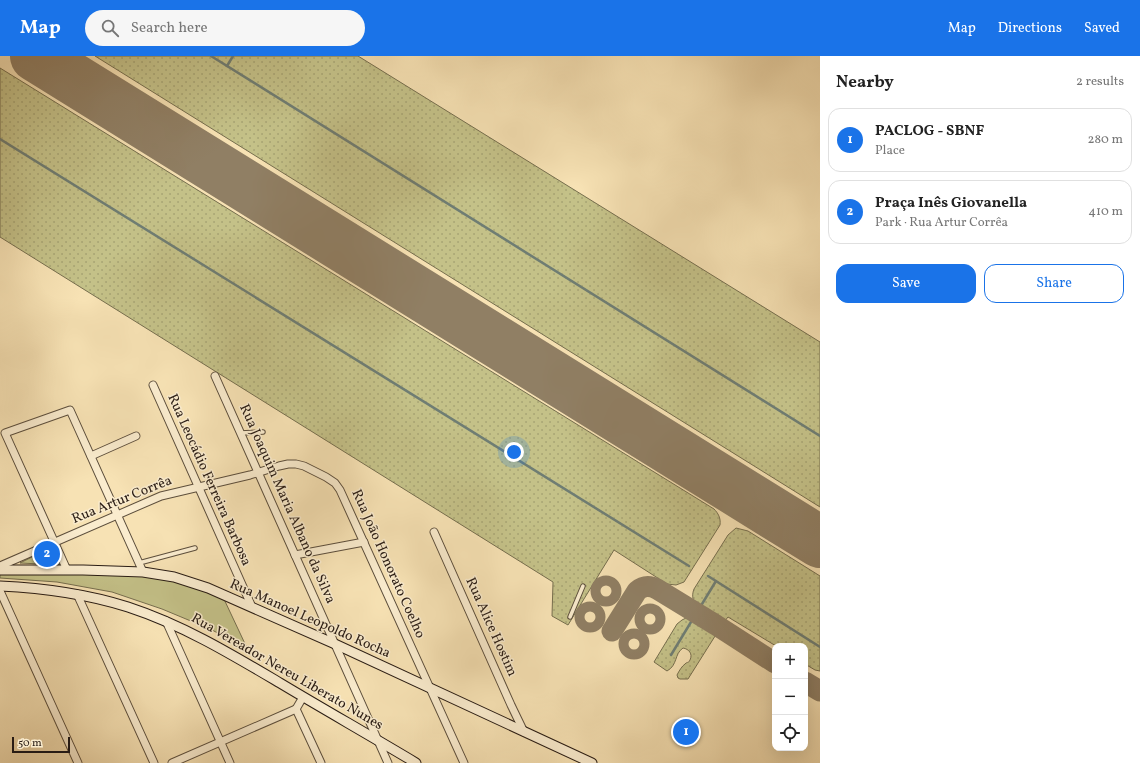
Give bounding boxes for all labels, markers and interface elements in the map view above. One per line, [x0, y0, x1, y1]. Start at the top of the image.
search box [85, 10, 365, 46]
text: Map [20, 15, 61, 41]
icon: search [99, 17, 121, 39]
text: Search here [131, 18, 208, 39]
text: Map [948, 19, 976, 38]
text: Directions [998, 19, 1062, 38]
text: Saved [1084, 19, 1120, 38]
text: Nearby [836, 71, 894, 94]
text: 2 results [1076, 73, 1124, 91]
text: PACLOG - SBNF [875, 121, 984, 142]
text: 1 [847, 131, 853, 149]
text: 280 m [1087, 131, 1123, 149]
text: Place [875, 142, 905, 160]
text: Praça Inês Giovanella [875, 193, 1027, 214]
text: 2 [847, 203, 853, 221]
text: 410 m [1088, 203, 1123, 221]
text: Park · Rua Artur Corrêa [875, 214, 1008, 232]
button: Save [836, 264, 976, 303]
button: Share [984, 264, 1124, 303]
street label: Rua Leocádio Ferreira Barbosa [162, 391, 256, 569]
street label: Rua Joaquim Maria Albano da Silva [234, 401, 340, 607]
your location [504, 442, 524, 462]
street label: Rua Artur Corrêa [69, 471, 175, 529]
street label: Rua João Honorato Coelho [347, 487, 429, 641]
pin: 2 [34, 539, 60, 569]
street label: Rua Alice Hostim [461, 574, 521, 680]
street label: Rua Manoel Leopoldo Rocha [227, 575, 393, 663]
street label: Rua Vereador Nereu Liberato Nunes [188, 609, 386, 735]
map controls [772, 643, 808, 751]
button: + [772, 643, 808, 679]
button: − [772, 679, 808, 715]
button: locate [772, 715, 808, 751]
pin: 1 [673, 717, 699, 747]
scale bar [12, 735, 70, 754]
text: 50 m [18, 736, 42, 751]

